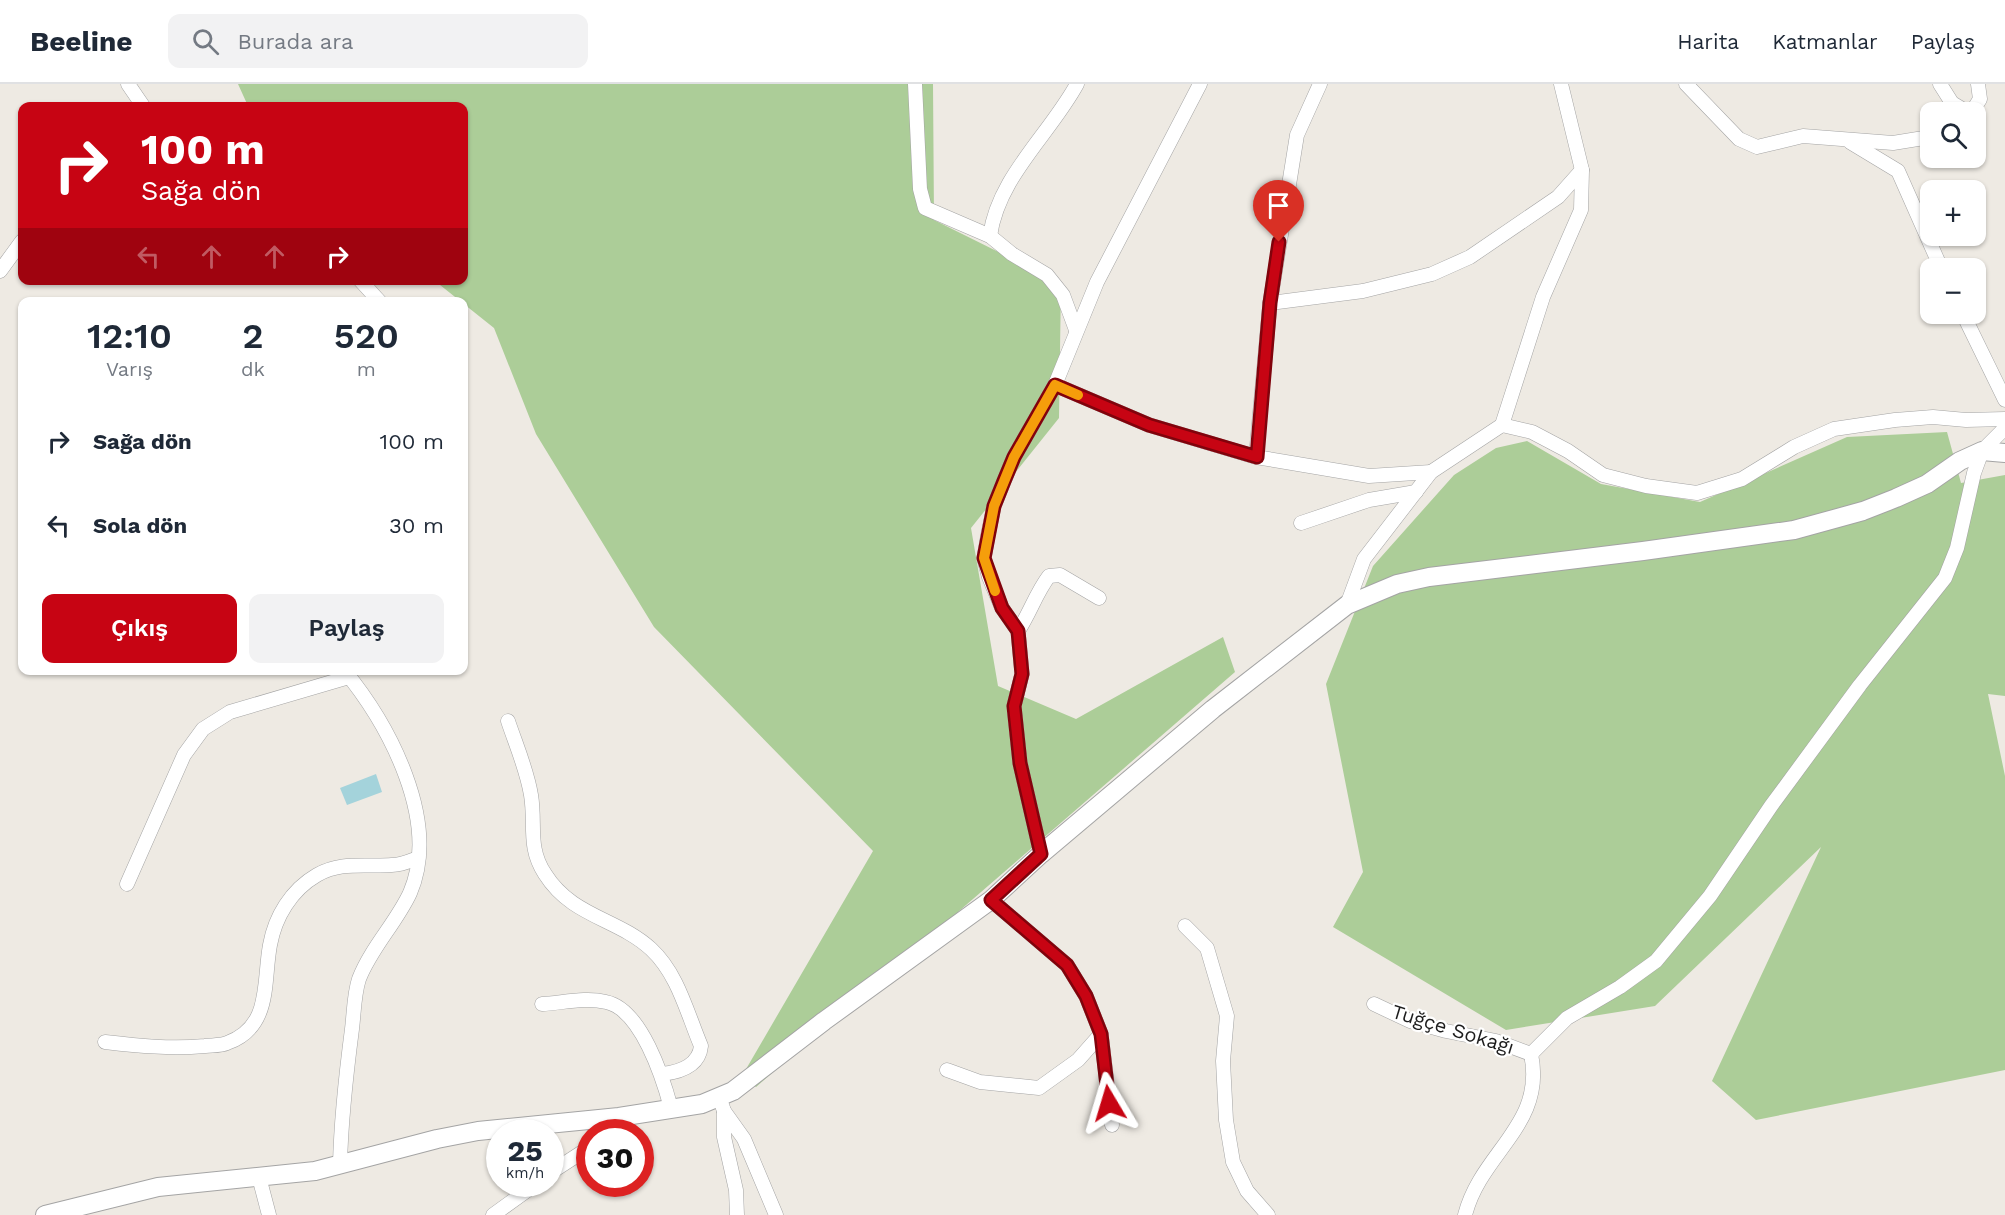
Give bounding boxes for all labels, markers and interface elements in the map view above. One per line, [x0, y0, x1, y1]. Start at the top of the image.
search box [168, 14, 588, 68]
text: Beeline [30, 25, 132, 58]
icon: search [189, 25, 222, 58]
text: Burada ara [237, 29, 353, 54]
text: Harita [1677, 29, 1739, 54]
text: Katmanlar [1772, 29, 1878, 54]
text: Paylaş [1911, 29, 1975, 54]
map controls [1920, 102, 1986, 324]
button: search [1920, 102, 1986, 168]
text: 100 m [141, 125, 265, 174]
icon: right [42, 126, 120, 204]
text: Sağa dön [141, 175, 261, 207]
pin [1253, 180, 1304, 242]
button: + [1920, 180, 1986, 246]
icon: arrive [1262, 189, 1295, 222]
icon: left [132, 240, 165, 273]
icon: ahead [195, 240, 228, 273]
icon: ahead [258, 240, 291, 273]
icon: right [321, 240, 354, 273]
button: − [1920, 258, 1986, 324]
text: 12:10 [87, 315, 172, 357]
text: 2 [242, 315, 264, 357]
text: 520 [334, 315, 399, 357]
text: Varış [106, 357, 153, 381]
text: dk [241, 357, 265, 381]
text: m [357, 357, 376, 381]
icon: right [42, 425, 75, 458]
text: Sağa dön [93, 429, 192, 454]
text: 100 m [380, 429, 444, 454]
icon: left [42, 509, 75, 542]
text: Sola dön [93, 513, 187, 538]
text: 30 m [389, 513, 444, 538]
button: Çıkış [42, 594, 237, 663]
button: Paylaş [249, 594, 444, 663]
street label: Tuğçe Sokağı [1389, 999, 1517, 1059]
position arrow [1077, 1071, 1141, 1135]
speed limit sign: 30 [576, 1119, 654, 1197]
text: 25 [507, 1133, 543, 1168]
text: km/h [506, 1164, 544, 1182]

